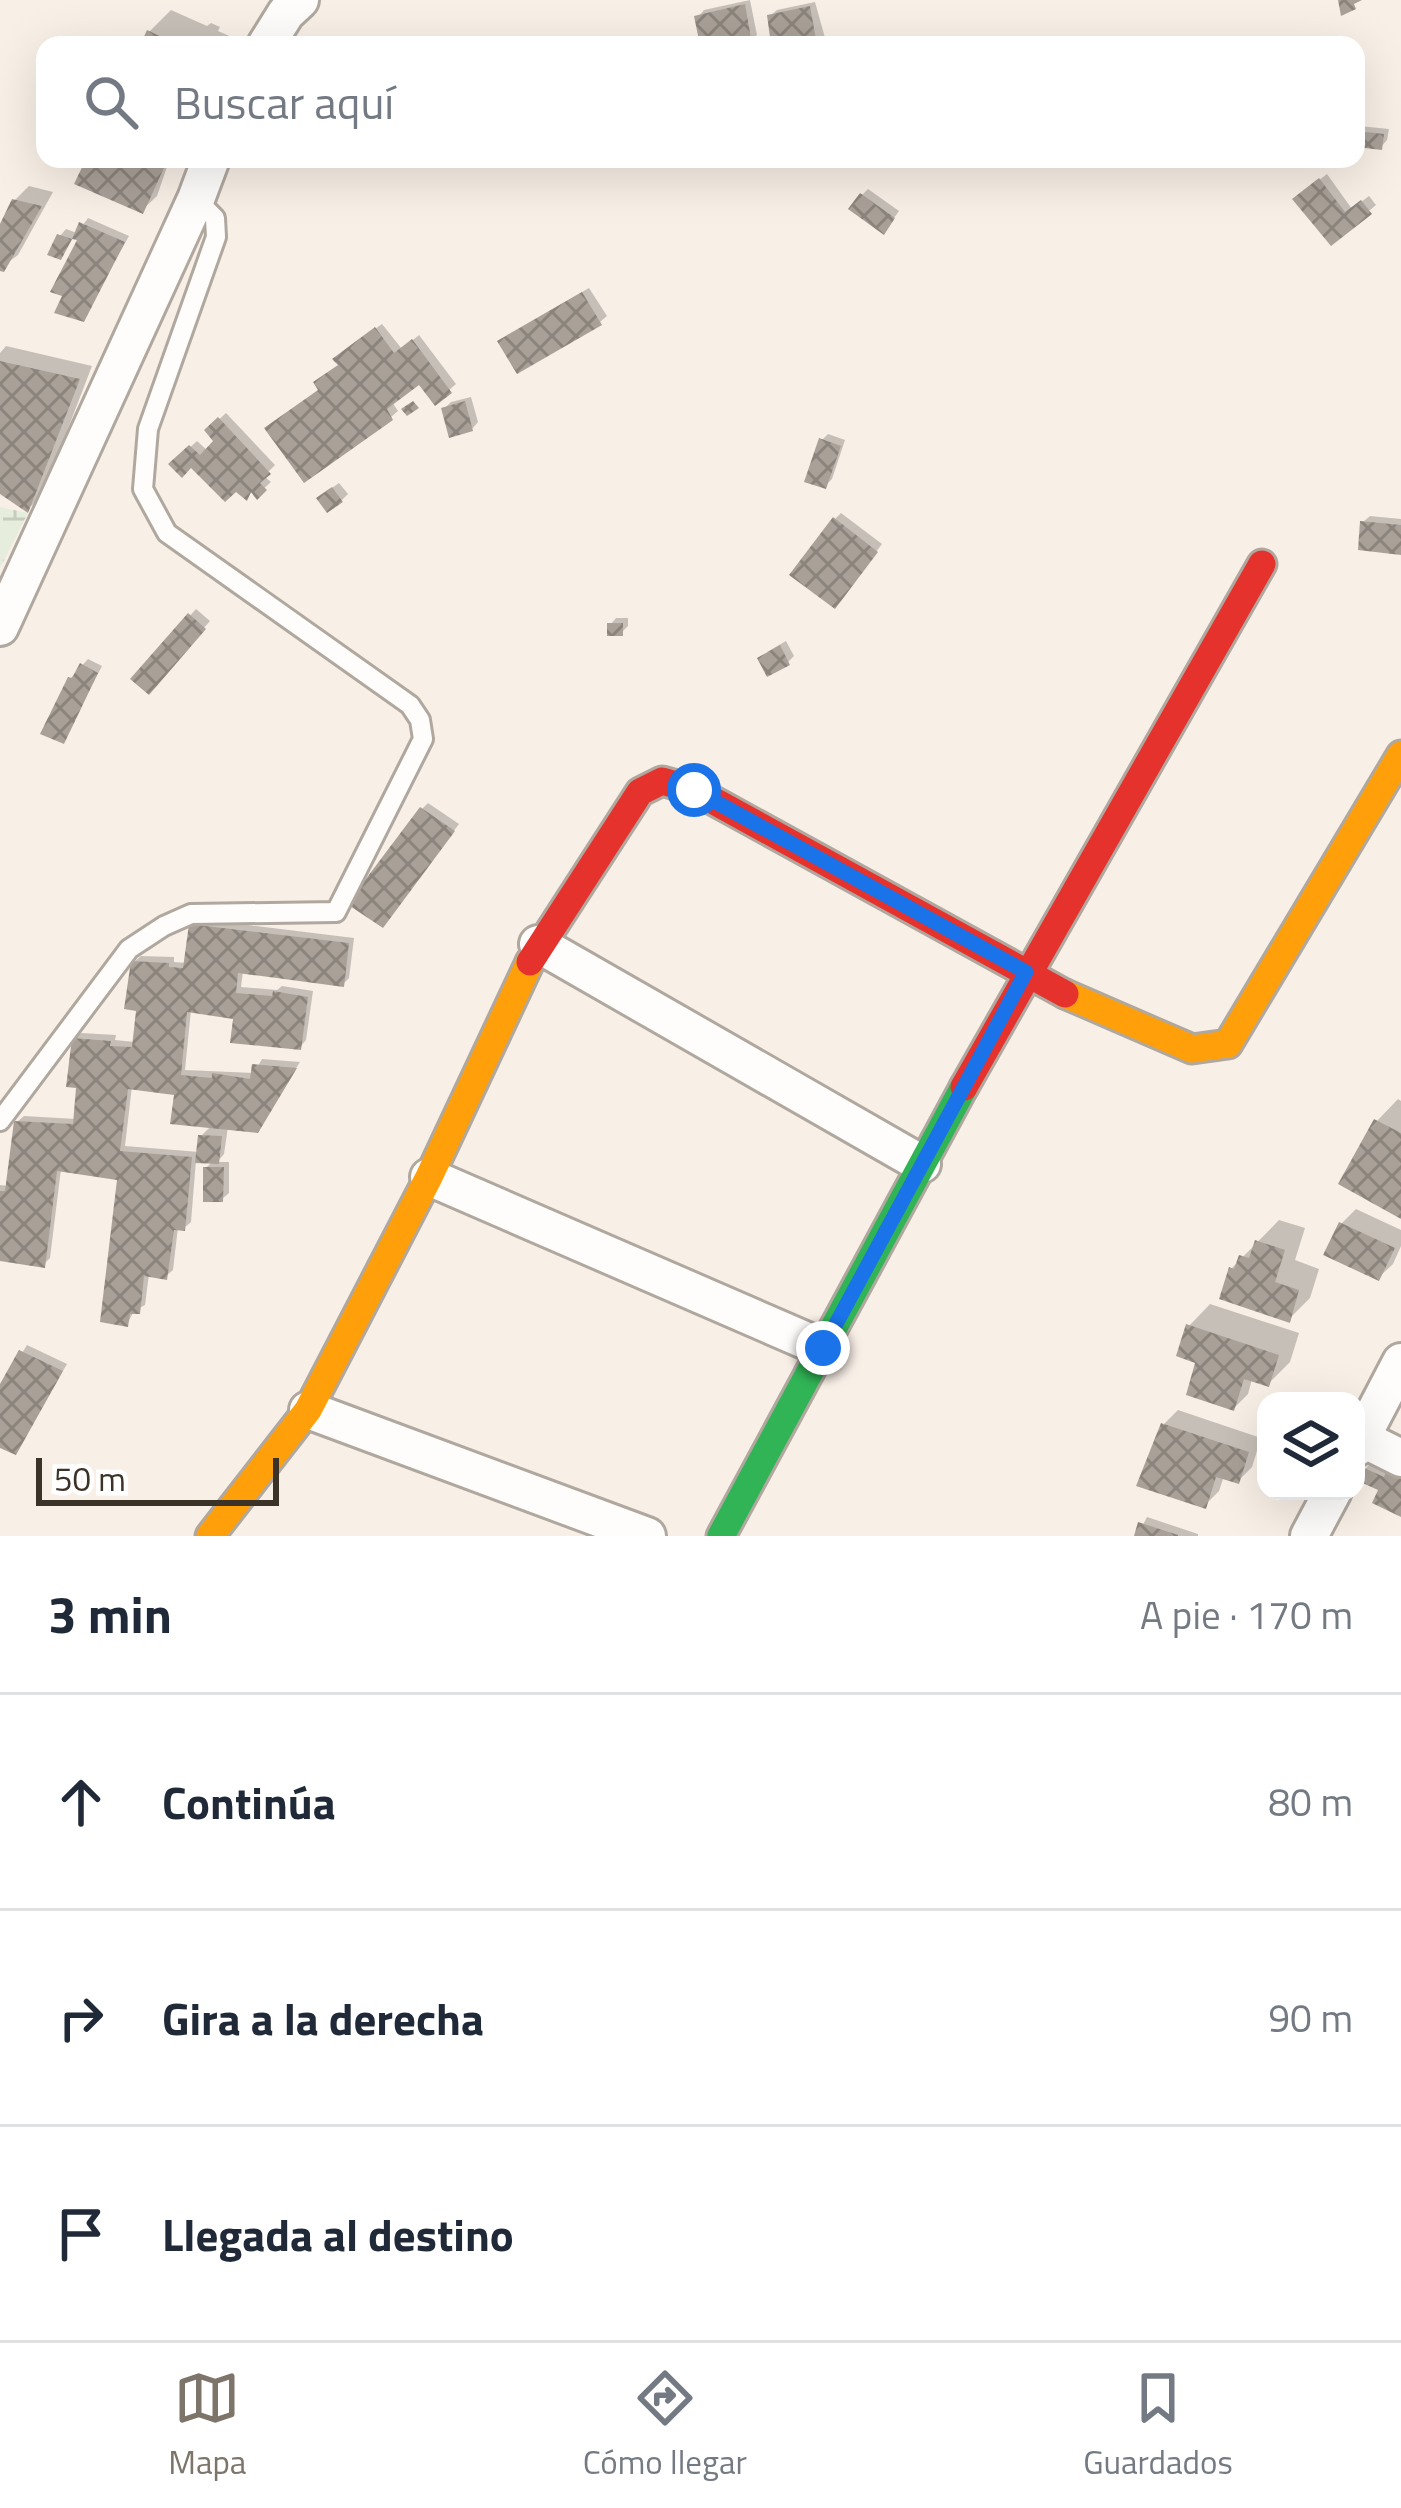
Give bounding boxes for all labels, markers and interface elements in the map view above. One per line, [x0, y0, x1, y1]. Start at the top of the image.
search box [36, 36, 1365, 168]
text: Buscar aquí [174, 68, 394, 136]
icon: search [78, 69, 144, 135]
route start [667, 763, 721, 817]
route end [796, 1321, 850, 1375]
map controls [1257, 1392, 1365, 1500]
button: layers [1257, 1392, 1365, 1500]
scale bar [36, 1452, 279, 1505]
text: 50 m [54, 1454, 126, 1504]
text: 3 min [48, 1575, 172, 1653]
text: A pie · 170 m [1140, 1585, 1353, 1644]
text: Continúa [162, 1768, 336, 1836]
icon: ahead [48, 1769, 114, 1835]
text: 80 m [1268, 1772, 1353, 1831]
text: Gira a la derecha [162, 1984, 484, 2052]
icon: right [48, 1985, 114, 2051]
text: 90 m [1268, 1988, 1353, 2047]
text: Llegada al destino [162, 2200, 514, 2268]
icon: arrive [48, 2201, 114, 2267]
tab: Mapa [168, 2365, 246, 2487]
tab: Cómo llegar [583, 2365, 747, 2487]
tab: Guardados [1083, 2365, 1233, 2487]

